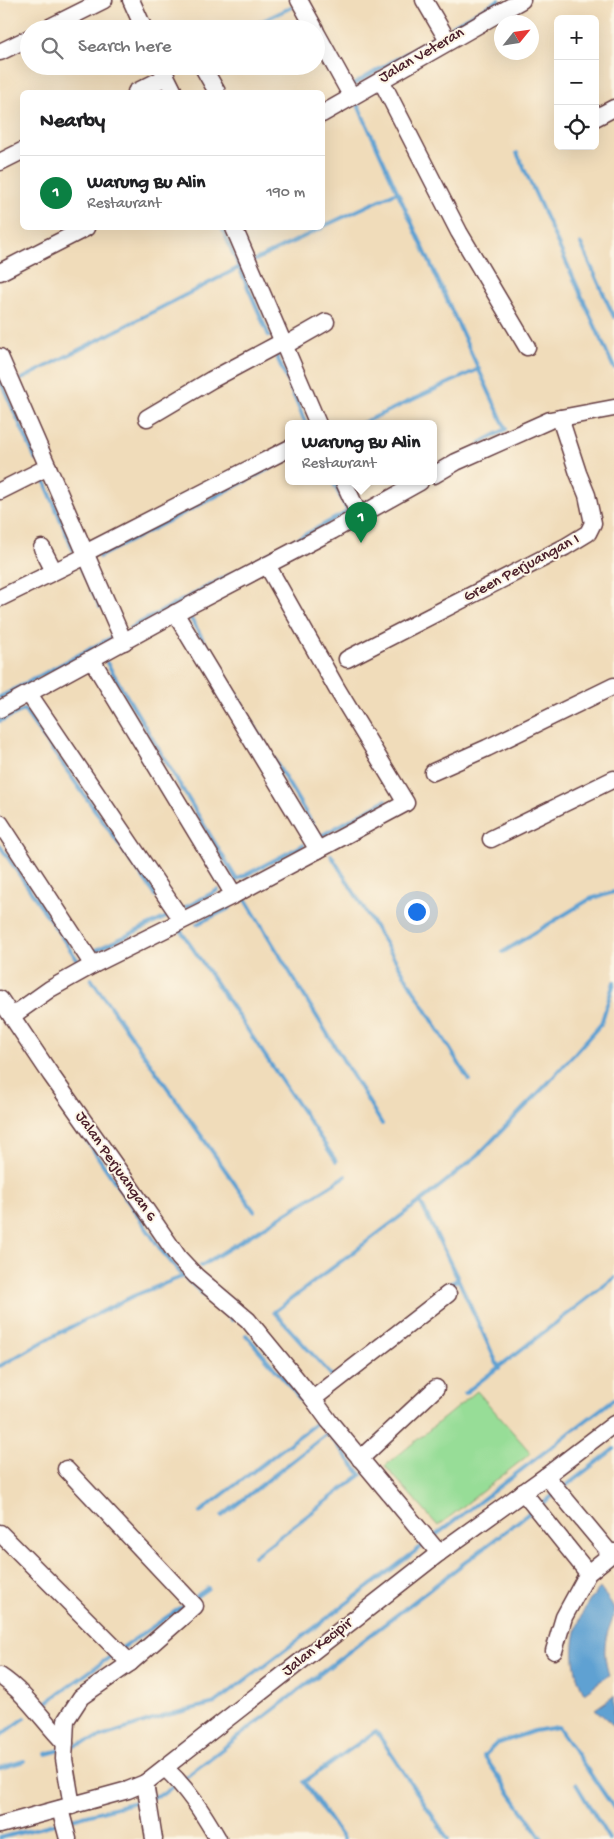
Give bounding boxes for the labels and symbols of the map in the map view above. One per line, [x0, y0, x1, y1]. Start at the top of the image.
north arrow [494, 15, 539, 60]
street label: Jalan Veteran [376, 24, 468, 88]
pin: 1 [345, 502, 377, 543]
street label: Green Perjuangan I [461, 530, 583, 608]
your location [404, 899, 430, 925]
street label: Jalan Perjuangan 6 [70, 1108, 161, 1226]
street label: Jalan Kecipir [279, 1614, 358, 1681]

